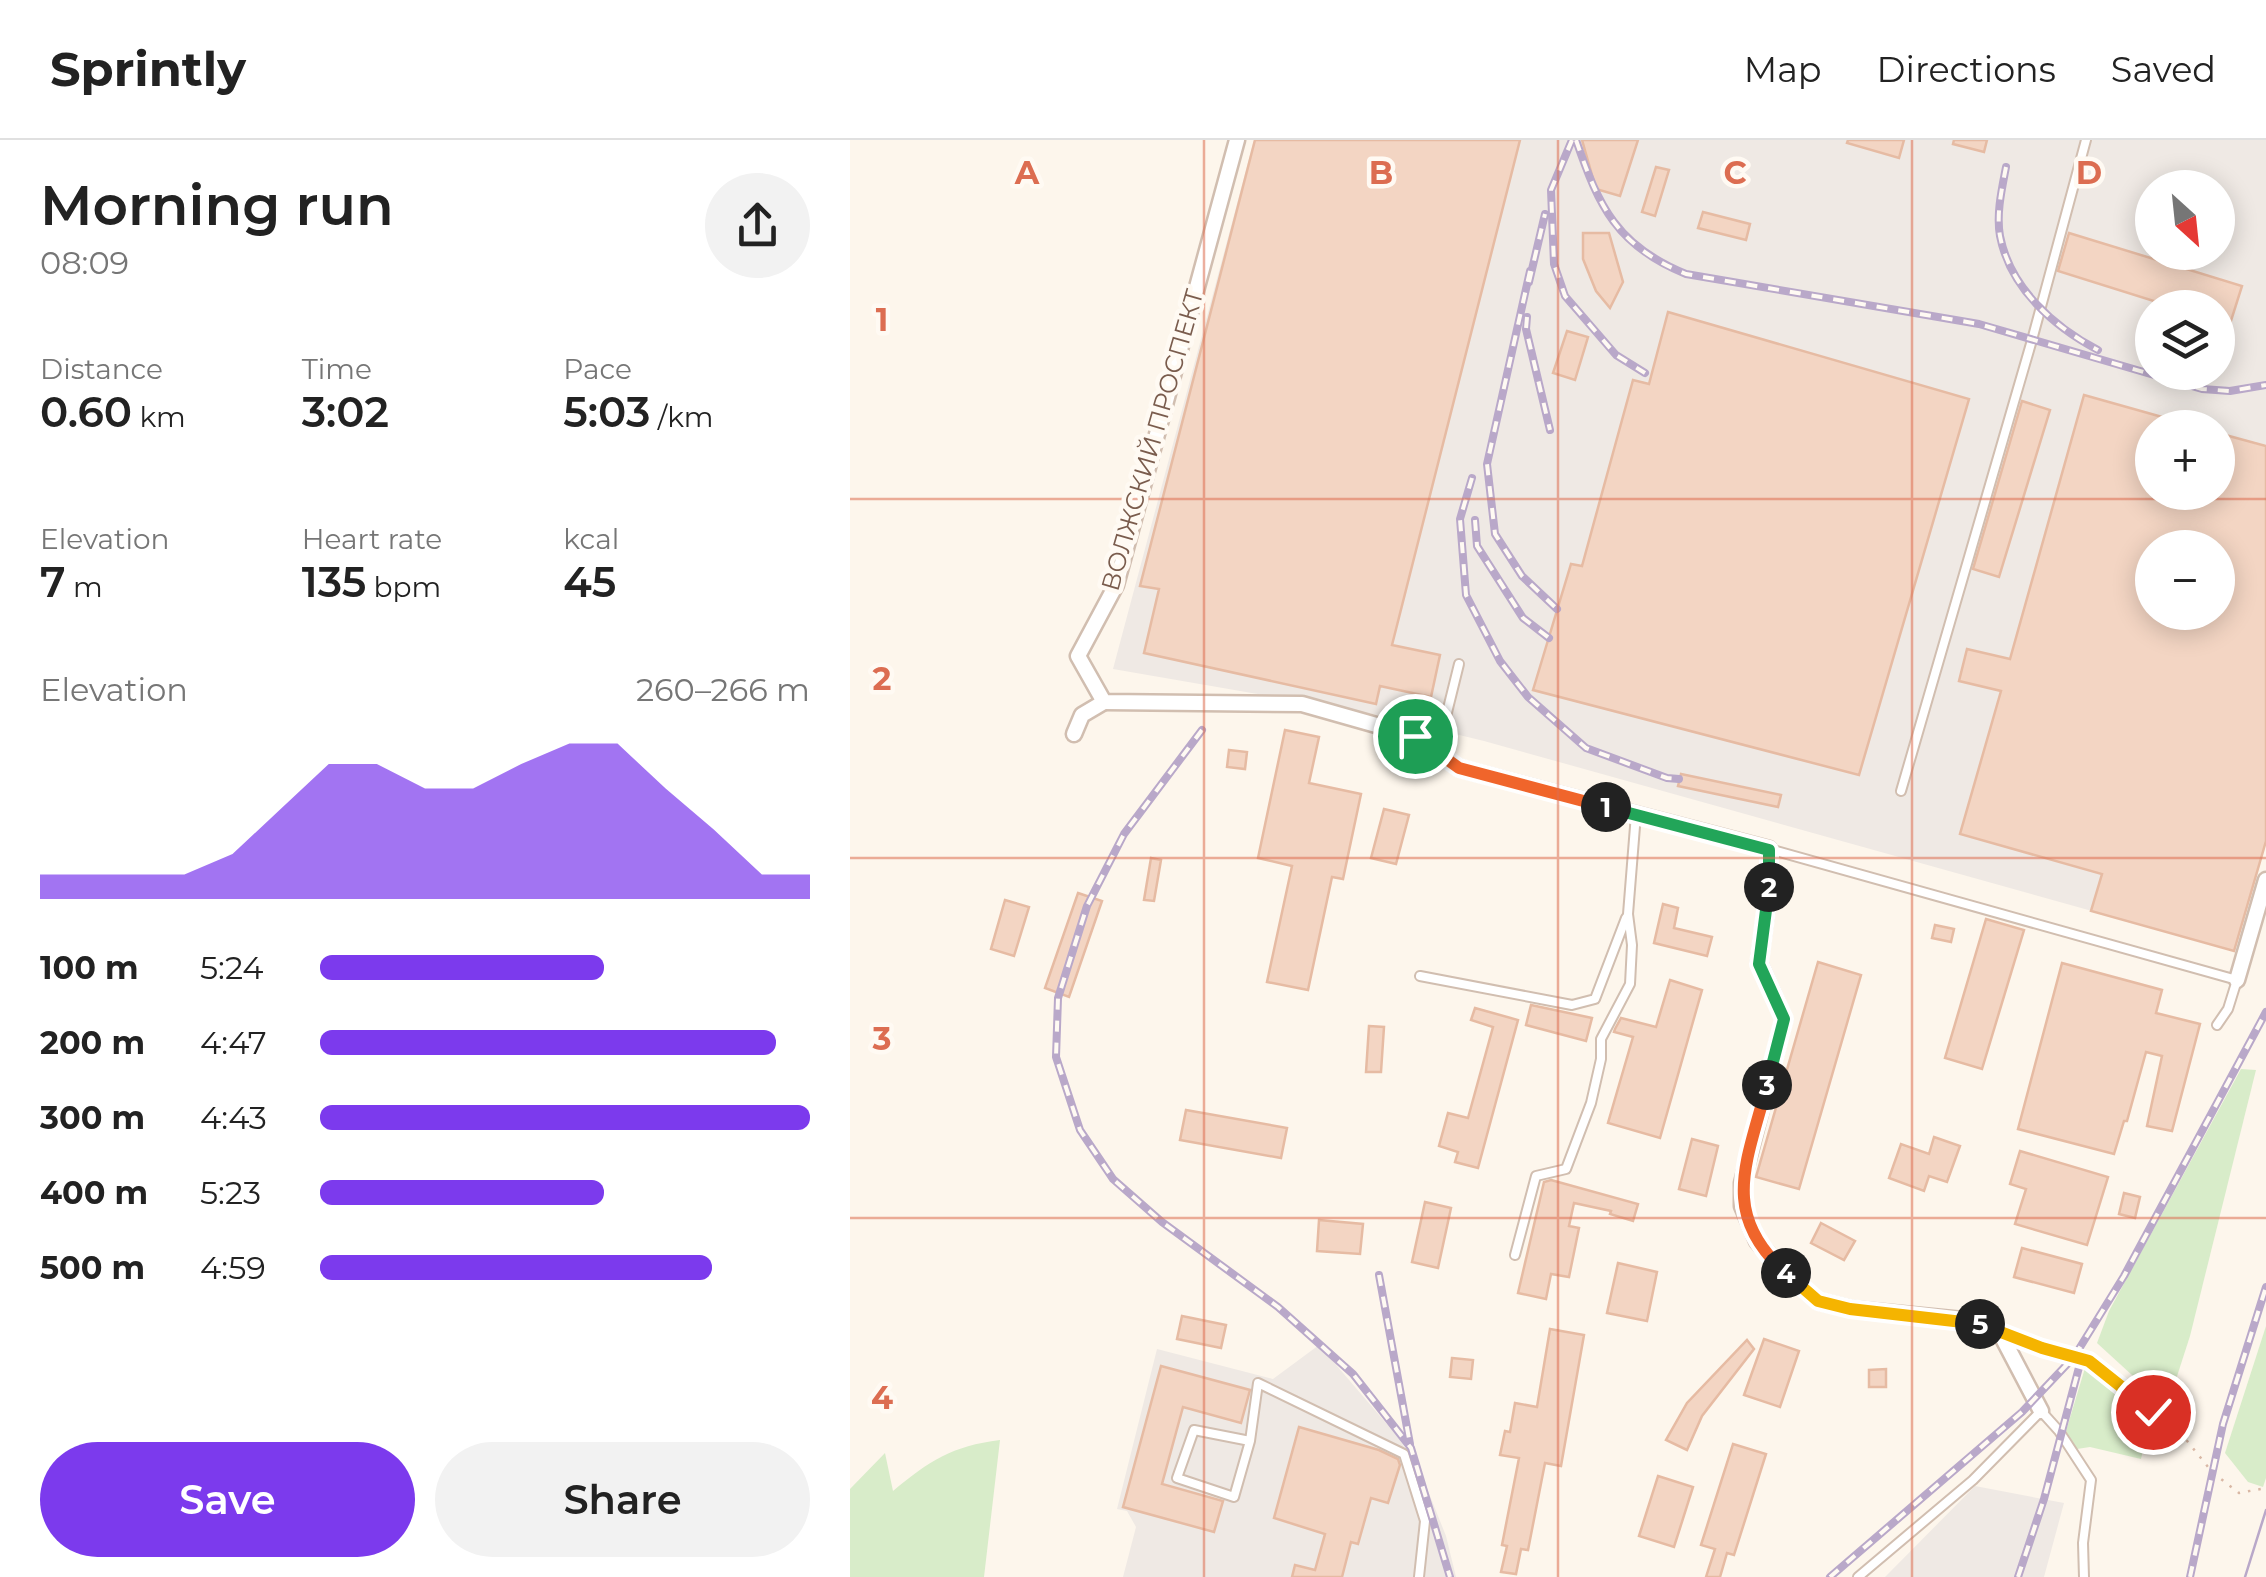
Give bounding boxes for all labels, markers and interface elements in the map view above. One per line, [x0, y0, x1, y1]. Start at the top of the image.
text: Sprintly [50, 40, 246, 98]
text: Map [1744, 48, 1822, 91]
text: Directions [1877, 48, 2056, 91]
text: Saved [2111, 48, 2216, 91]
text: A [1014, 153, 1040, 192]
text: B [1369, 153, 1393, 192]
text: C [1723, 153, 1747, 192]
text: D [2076, 153, 2102, 192]
north arrow [2135, 170, 2235, 270]
map controls [2135, 170, 2235, 630]
text: Morning run [40, 172, 394, 239]
button: share [705, 173, 810, 278]
text: 08:09 [40, 243, 129, 282]
street label: ВОЛЖСКИЙ ПРОСПЕКТ [1095, 286, 1210, 594]
button: layers [2135, 290, 2235, 390]
text: 1 [876, 300, 888, 339]
text: Distance [40, 352, 163, 386]
text: Time [302, 352, 372, 386]
text: Pace [563, 352, 632, 386]
text: 0.60 [40, 386, 132, 438]
text: 3:02 [302, 386, 389, 438]
text: 5:03 [563, 386, 650, 438]
text: km [132, 400, 186, 434]
text: /km [650, 400, 714, 434]
button: + [2135, 410, 2235, 510]
text: Elevation [40, 522, 169, 556]
text: Heart rate [302, 522, 442, 556]
text: kcal [563, 522, 619, 556]
button: − [2135, 530, 2235, 630]
text: 7 [40, 556, 66, 608]
text: 135 [302, 556, 366, 608]
text: 45 [563, 556, 616, 608]
text: m [66, 570, 103, 604]
text: bpm [366, 570, 441, 604]
text: 2 [873, 659, 891, 698]
text: Elevation [40, 670, 188, 709]
text: 260–266 m [636, 670, 810, 709]
pin [1373, 694, 1458, 779]
icon: arrive [1388, 709, 1443, 764]
pin: 1 [1581, 782, 1631, 832]
text: 1 [1601, 790, 1611, 824]
pin: 2 [1744, 862, 1794, 912]
text: 2 [1761, 870, 1777, 904]
text: 100 m [40, 948, 139, 987]
text: 5:24 [200, 948, 264, 987]
text: 3 [872, 1019, 891, 1058]
text: 200 m [40, 1023, 145, 1062]
text: 4:47 [200, 1023, 267, 1062]
pin: 3 [1742, 1060, 1792, 1110]
text: 3 [1759, 1068, 1775, 1102]
text: 300 m [40, 1098, 145, 1137]
text: 4:43 [200, 1098, 267, 1137]
text: 400 m [40, 1173, 148, 1212]
text: 5:23 [200, 1173, 261, 1212]
text: 500 m [40, 1248, 145, 1287]
text: 4:59 [200, 1248, 266, 1287]
pin: 4 [1761, 1248, 1811, 1298]
text: 4 [1776, 1256, 1796, 1290]
pin: 5 [1955, 1299, 2005, 1349]
text: 5 [1972, 1307, 1988, 1341]
pin [2111, 1370, 2196, 1455]
text: 4 [871, 1378, 893, 1417]
icon: check [2126, 1385, 2181, 1440]
button: Save [40, 1442, 415, 1557]
button: Share [435, 1442, 810, 1557]

